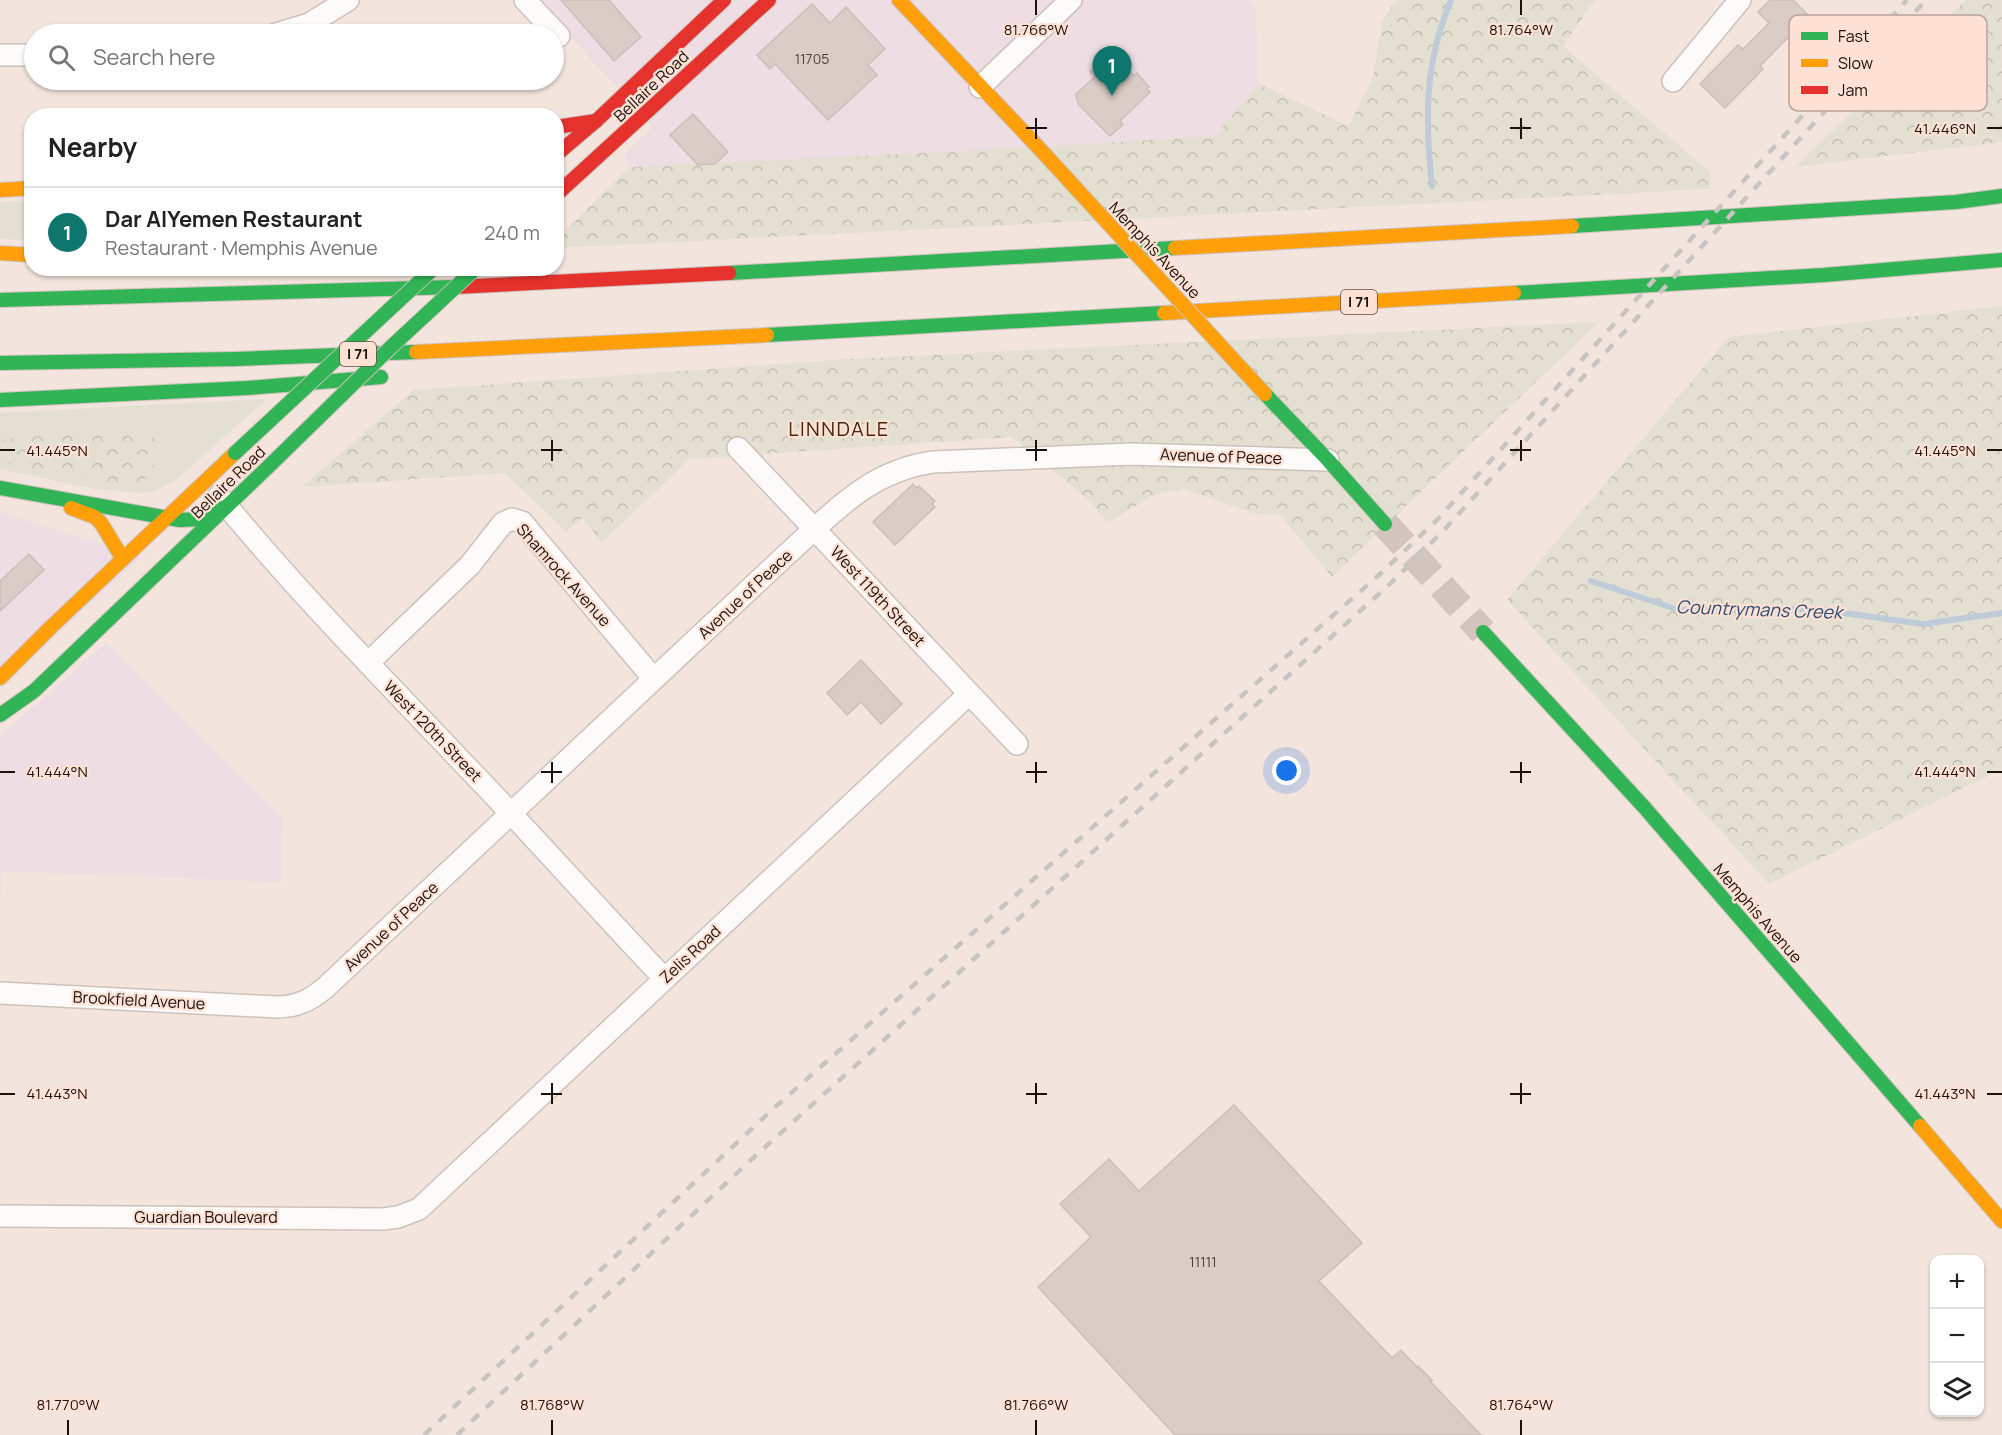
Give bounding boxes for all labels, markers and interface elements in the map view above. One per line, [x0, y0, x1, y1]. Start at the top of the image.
legend [1789, 15, 1987, 111]
text: 81.766°W [1004, 19, 1068, 40]
text: 81.764°W [1489, 19, 1553, 40]
search box [24, 24, 564, 90]
text: Fast [1838, 25, 1869, 47]
icon: search [45, 41, 78, 74]
text: Search here [93, 42, 215, 72]
street label: Bellaire Road [609, 45, 693, 127]
pin: 1 [1092, 46, 1132, 96]
house number: 11705 [795, 49, 829, 68]
text: Slow [1838, 52, 1873, 74]
text: Jam [1838, 79, 1868, 101]
text: 41.446°N [1914, 118, 1976, 139]
text: Nearby [48, 129, 137, 165]
street label: Memphis Avenue [1104, 197, 1206, 303]
text: Dar AlYemen Restaurant [105, 204, 363, 234]
text: 1 [63, 219, 72, 246]
text: 240 m [484, 219, 540, 246]
text: Restaurant · Memphis Avenue [105, 234, 378, 261]
road number: I 71 [1341, 290, 1377, 314]
road number: I 71 [340, 342, 376, 366]
district label: LINNDALE [788, 415, 890, 442]
text: 41.445°N [26, 440, 88, 461]
text: 41.445°N [1914, 440, 1976, 461]
street label: Bellaire Road [186, 441, 270, 523]
street label: Avenue of Peace [1160, 443, 1282, 469]
street label: Shamrock Avenue [512, 519, 616, 631]
street label: West 119th Street [826, 541, 930, 651]
street label: Avenue of Peace [693, 544, 797, 644]
water label: Countrymans Creek [1676, 594, 1846, 624]
street label: West 120th Street [379, 676, 487, 786]
your location [1272, 756, 1301, 785]
text: 41.444°N [26, 761, 88, 782]
text: 41.444°N [1914, 761, 1976, 782]
street label: Memphis Avenue [1709, 859, 1807, 967]
street label: Avenue of Peace [339, 876, 443, 976]
street label: Zelis Road [655, 920, 725, 988]
street label: Brookfield Avenue [72, 986, 206, 1014]
text: 41.443°N [26, 1083, 88, 1104]
text: 41.443°N [1914, 1083, 1976, 1104]
street label: Guardian Boulevard [134, 1206, 278, 1228]
house number: 11111 [1189, 1252, 1217, 1271]
map controls [1930, 1255, 1984, 1417]
button: + [1930, 1255, 1984, 1309]
button: − [1930, 1309, 1984, 1363]
button: layers [1930, 1363, 1984, 1417]
text: 81.770°W [36, 1394, 100, 1415]
text: 81.768°W [520, 1394, 584, 1415]
text: 81.766°W [1004, 1394, 1068, 1415]
text: 81.764°W [1489, 1394, 1553, 1415]

